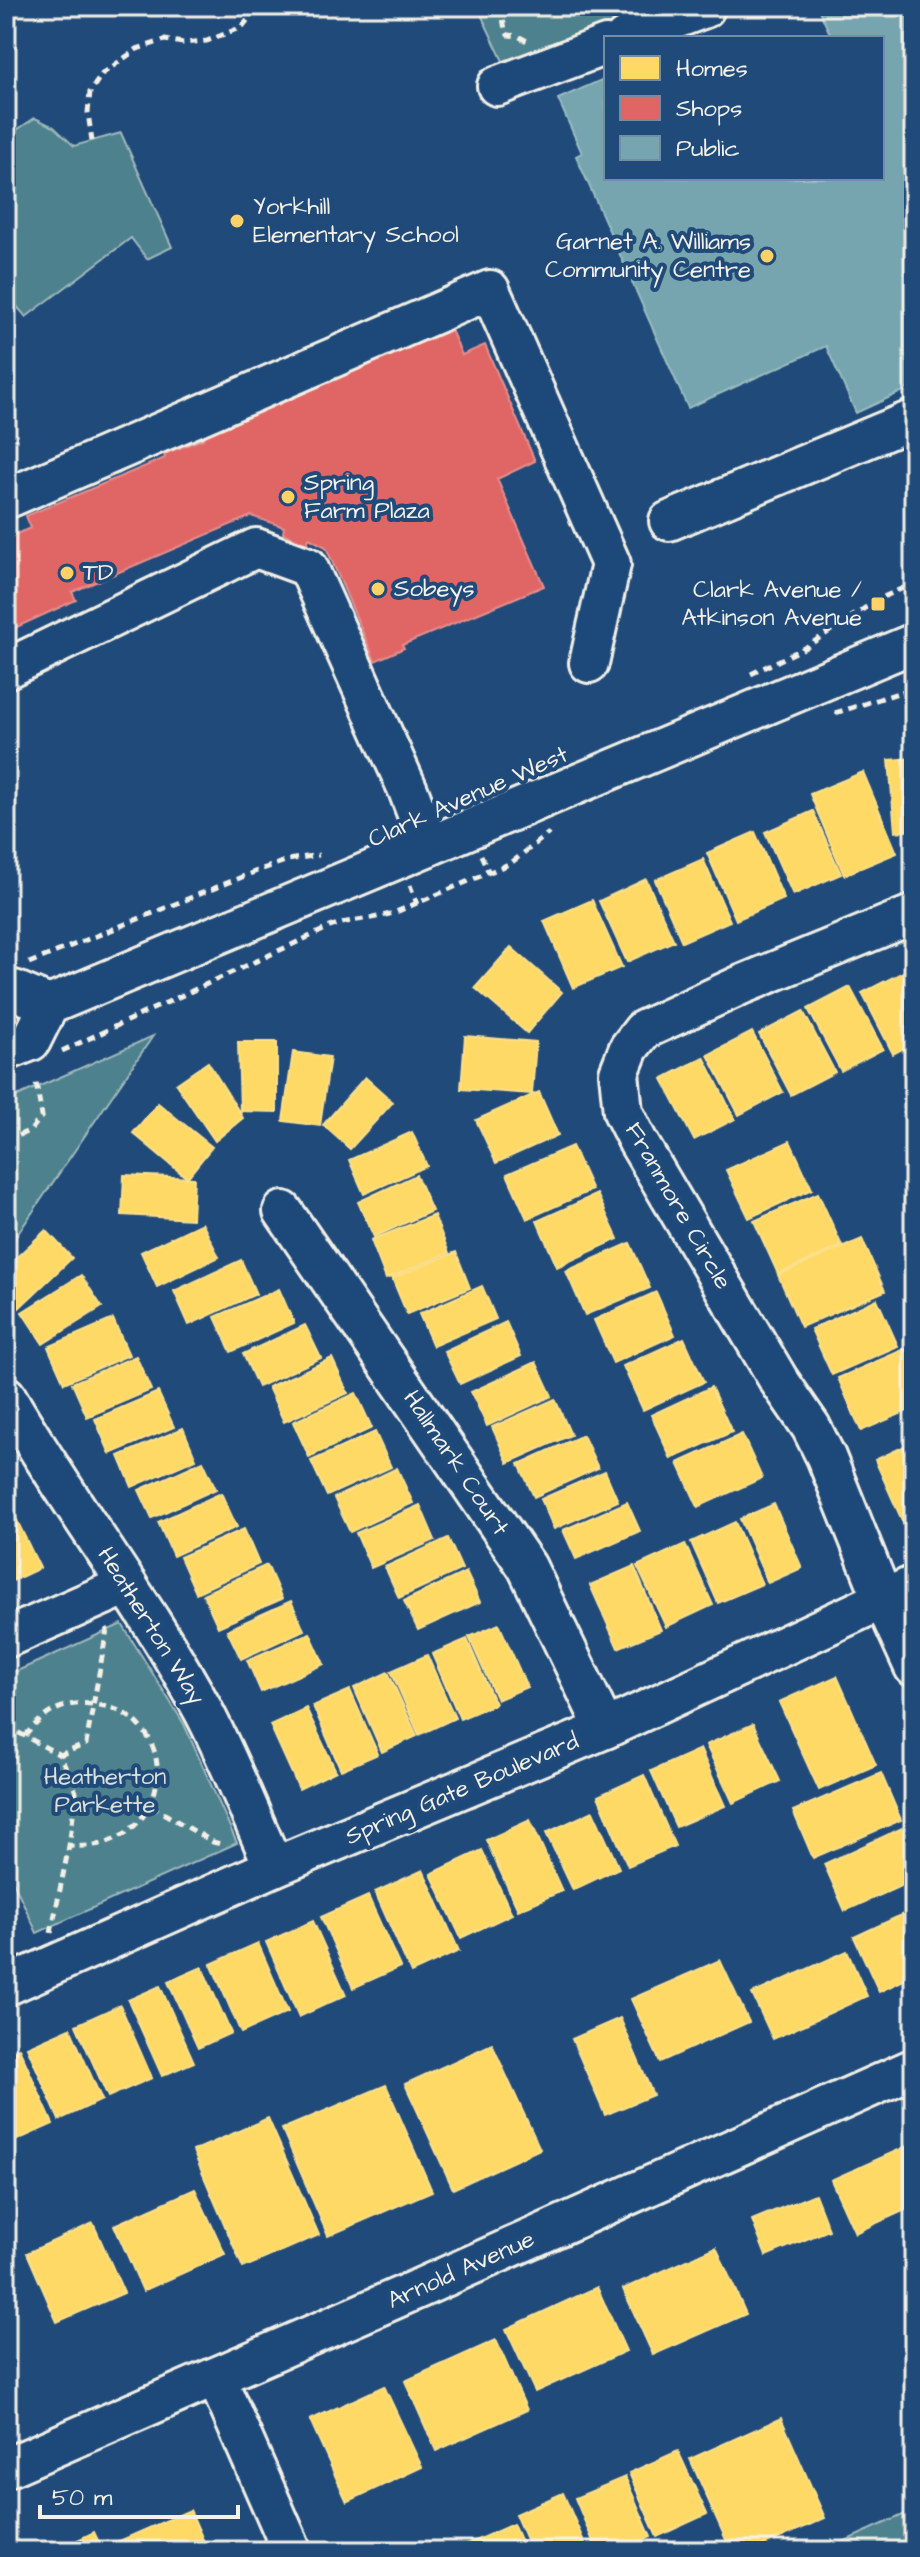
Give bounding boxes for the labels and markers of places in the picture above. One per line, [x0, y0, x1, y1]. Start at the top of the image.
place label: Yorkhill Elementary School [253, 190, 459, 253]
marker: Yorkhill Elementary School [228, 212, 246, 230]
place label: Garnet A. Williams Community Centre [545, 225, 751, 288]
marker: Garnet A. Williams Community Centre [758, 247, 776, 265]
place label: Spring Farm Plaza [304, 466, 430, 528]
marker: Spring Farm Plaza [279, 488, 297, 506]
place label: TD [83, 556, 114, 590]
marker: TD [58, 564, 76, 582]
place label: Sobeys [394, 572, 475, 607]
place label: Clark Avenue / Atkinson Avenue [681, 573, 862, 635]
marker: Sobeys [369, 580, 387, 598]
marker: Clark Avenue / Atkinson Avenue [869, 595, 887, 613]

